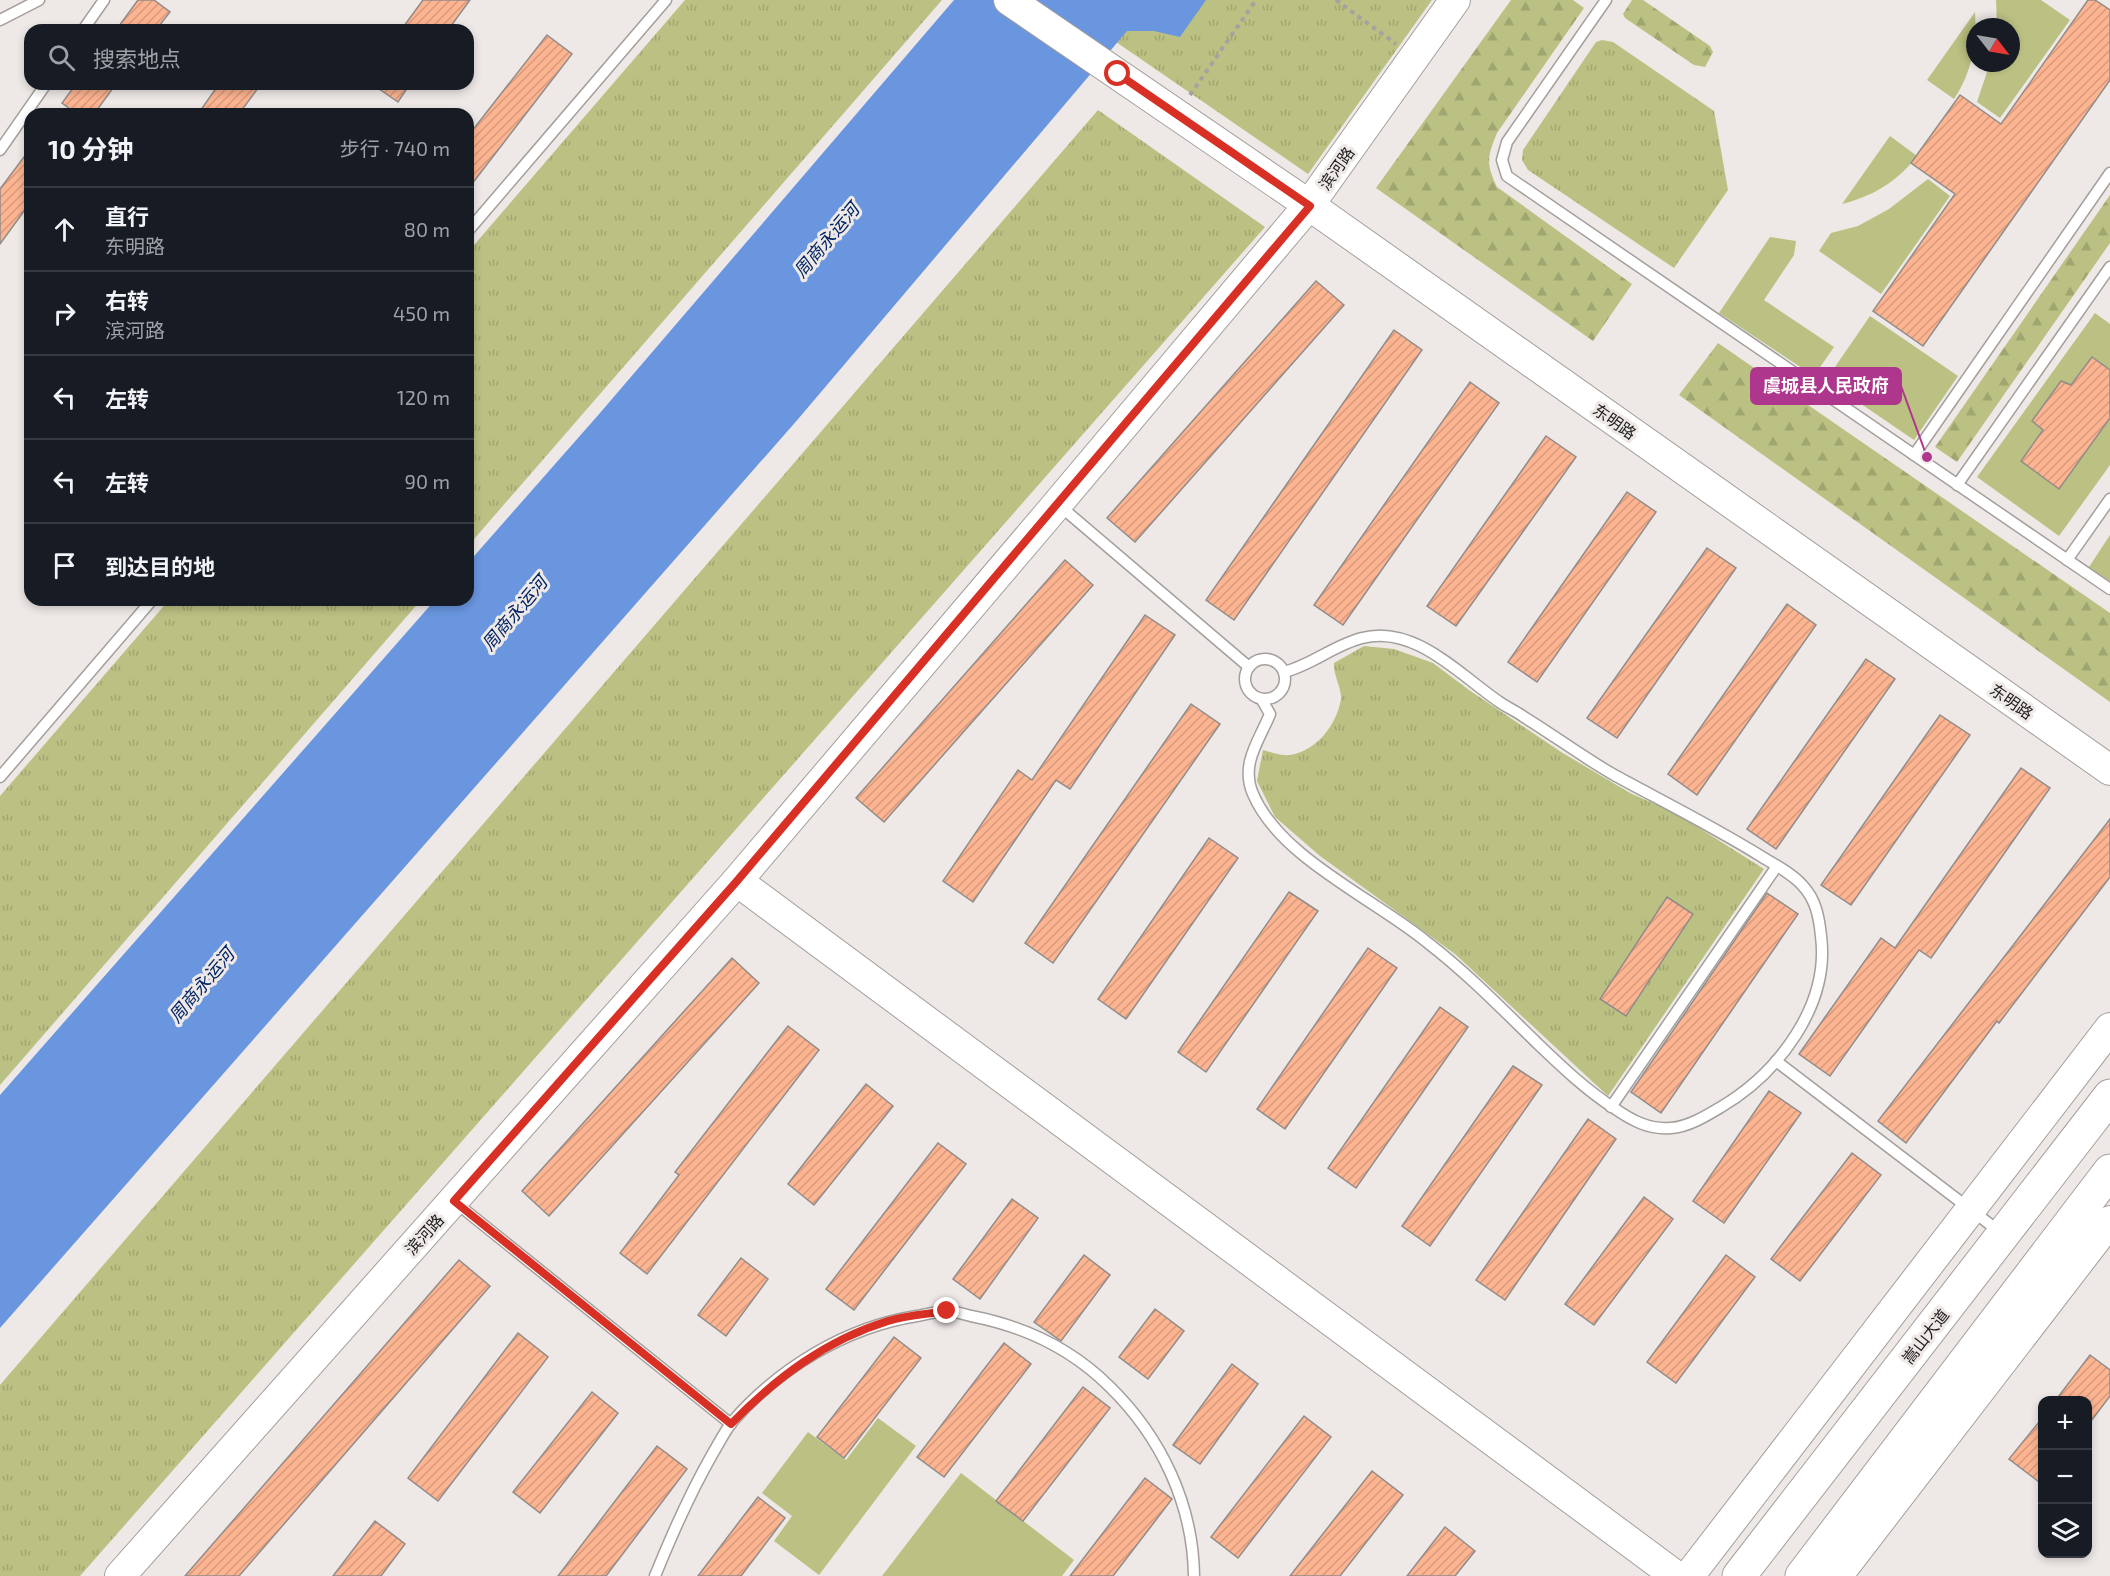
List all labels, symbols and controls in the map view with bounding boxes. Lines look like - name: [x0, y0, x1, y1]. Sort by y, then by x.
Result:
- north arrow: [1966, 18, 2020, 72]
- search box: [24, 24, 474, 90]
- icon: search: [45, 41, 78, 74]
- text: 搜索地点: [93, 45, 181, 71]
- route start: [1104, 60, 1130, 86]
- text: 10 分钟: [48, 133, 133, 164]
- text: 步行 · 740 m: [340, 136, 450, 160]
- street label: 滨河路: [1314, 143, 1358, 193]
- water label: 周商永运河: [789, 196, 865, 282]
- text: 直行: [105, 203, 149, 229]
- icon: ahead: [48, 213, 81, 246]
- text: 80 m: [404, 217, 450, 241]
- text: 东明路: [105, 234, 165, 258]
- text: 右转: [105, 287, 149, 313]
- icon: right: [48, 297, 81, 330]
- text: 450 m: [393, 301, 450, 325]
- text: 滨河路: [105, 318, 165, 342]
- callout: 虞城县人民政府: [1751, 368, 1901, 404]
- text: 虞城县人民政府: [1763, 374, 1889, 396]
- icon: left: [48, 381, 81, 414]
- text: 左转: [105, 385, 149, 411]
- text: 120 m: [397, 385, 450, 409]
- street label: 东明路: [1590, 399, 1640, 443]
- icon: left: [48, 465, 81, 498]
- text: 左转: [105, 469, 149, 495]
- text: 90 m: [405, 469, 450, 493]
- icon: arrive: [48, 549, 81, 582]
- text: 到达目的地: [105, 553, 215, 579]
- water label: 周商永运河: [477, 569, 553, 655]
- street label: 东明路: [1987, 679, 2037, 723]
- water label: 周商永运河: [164, 941, 240, 1027]
- street label: 滨河路: [401, 1210, 447, 1258]
- route end: [933, 1297, 959, 1323]
- street label: 嵩山大道: [1898, 1305, 1952, 1367]
- map controls: [2038, 1396, 2092, 1558]
- button: +: [2038, 1396, 2092, 1450]
- button: −: [2038, 1450, 2092, 1504]
- button: layers: [2038, 1504, 2092, 1558]

